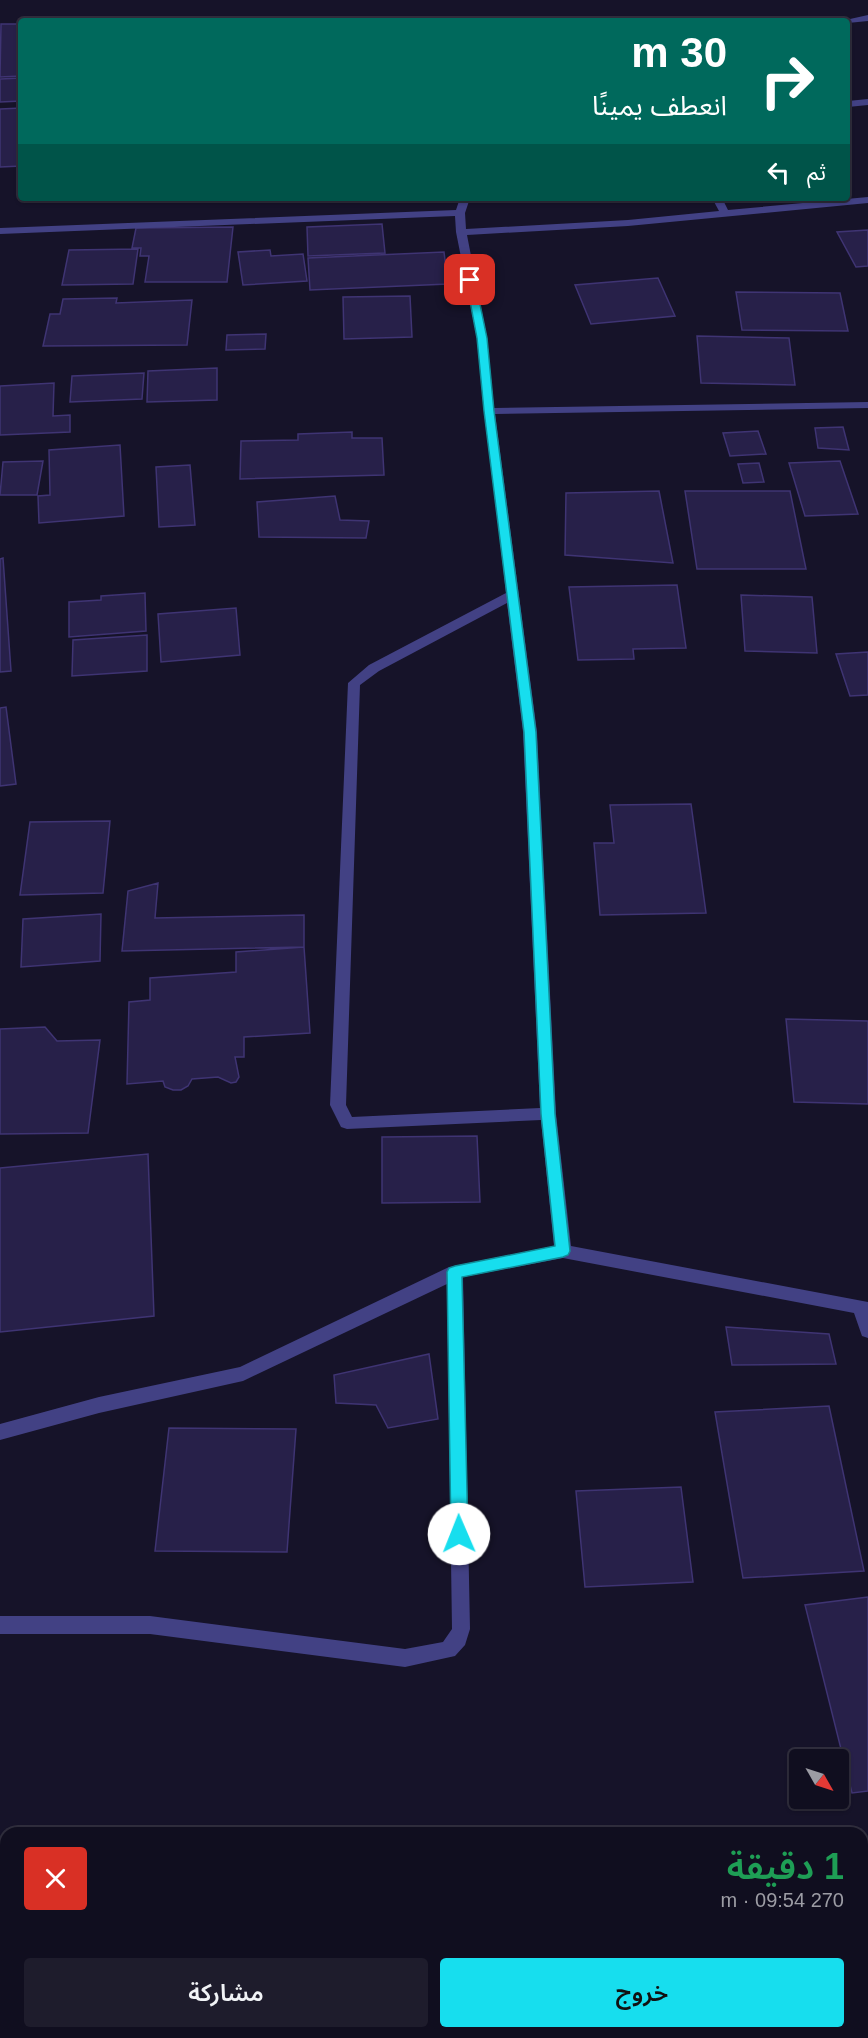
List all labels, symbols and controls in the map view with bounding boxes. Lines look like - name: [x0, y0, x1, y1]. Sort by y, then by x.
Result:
- text: 30 m: [631, 29, 727, 76]
- icon: right: [748, 42, 826, 120]
- text: انعطف يمينًا: [592, 91, 727, 121]
- icon: left: [762, 156, 795, 189]
- text: ثم: [807, 160, 826, 185]
- pin: [444, 254, 495, 305]
- icon: arrive: [453, 263, 486, 296]
- position arrow: [427, 1502, 491, 1566]
- north arrow: [789, 1749, 849, 1809]
- map controls: [789, 1749, 849, 1809]
- text: 1 دقيقة: [727, 1846, 844, 1887]
- button: close: [24, 1847, 87, 1910]
- text: 270 m · 09:54: [721, 1889, 844, 1911]
- button: مشاركة: [24, 1958, 428, 2027]
- button: خروج: [440, 1958, 844, 2027]

